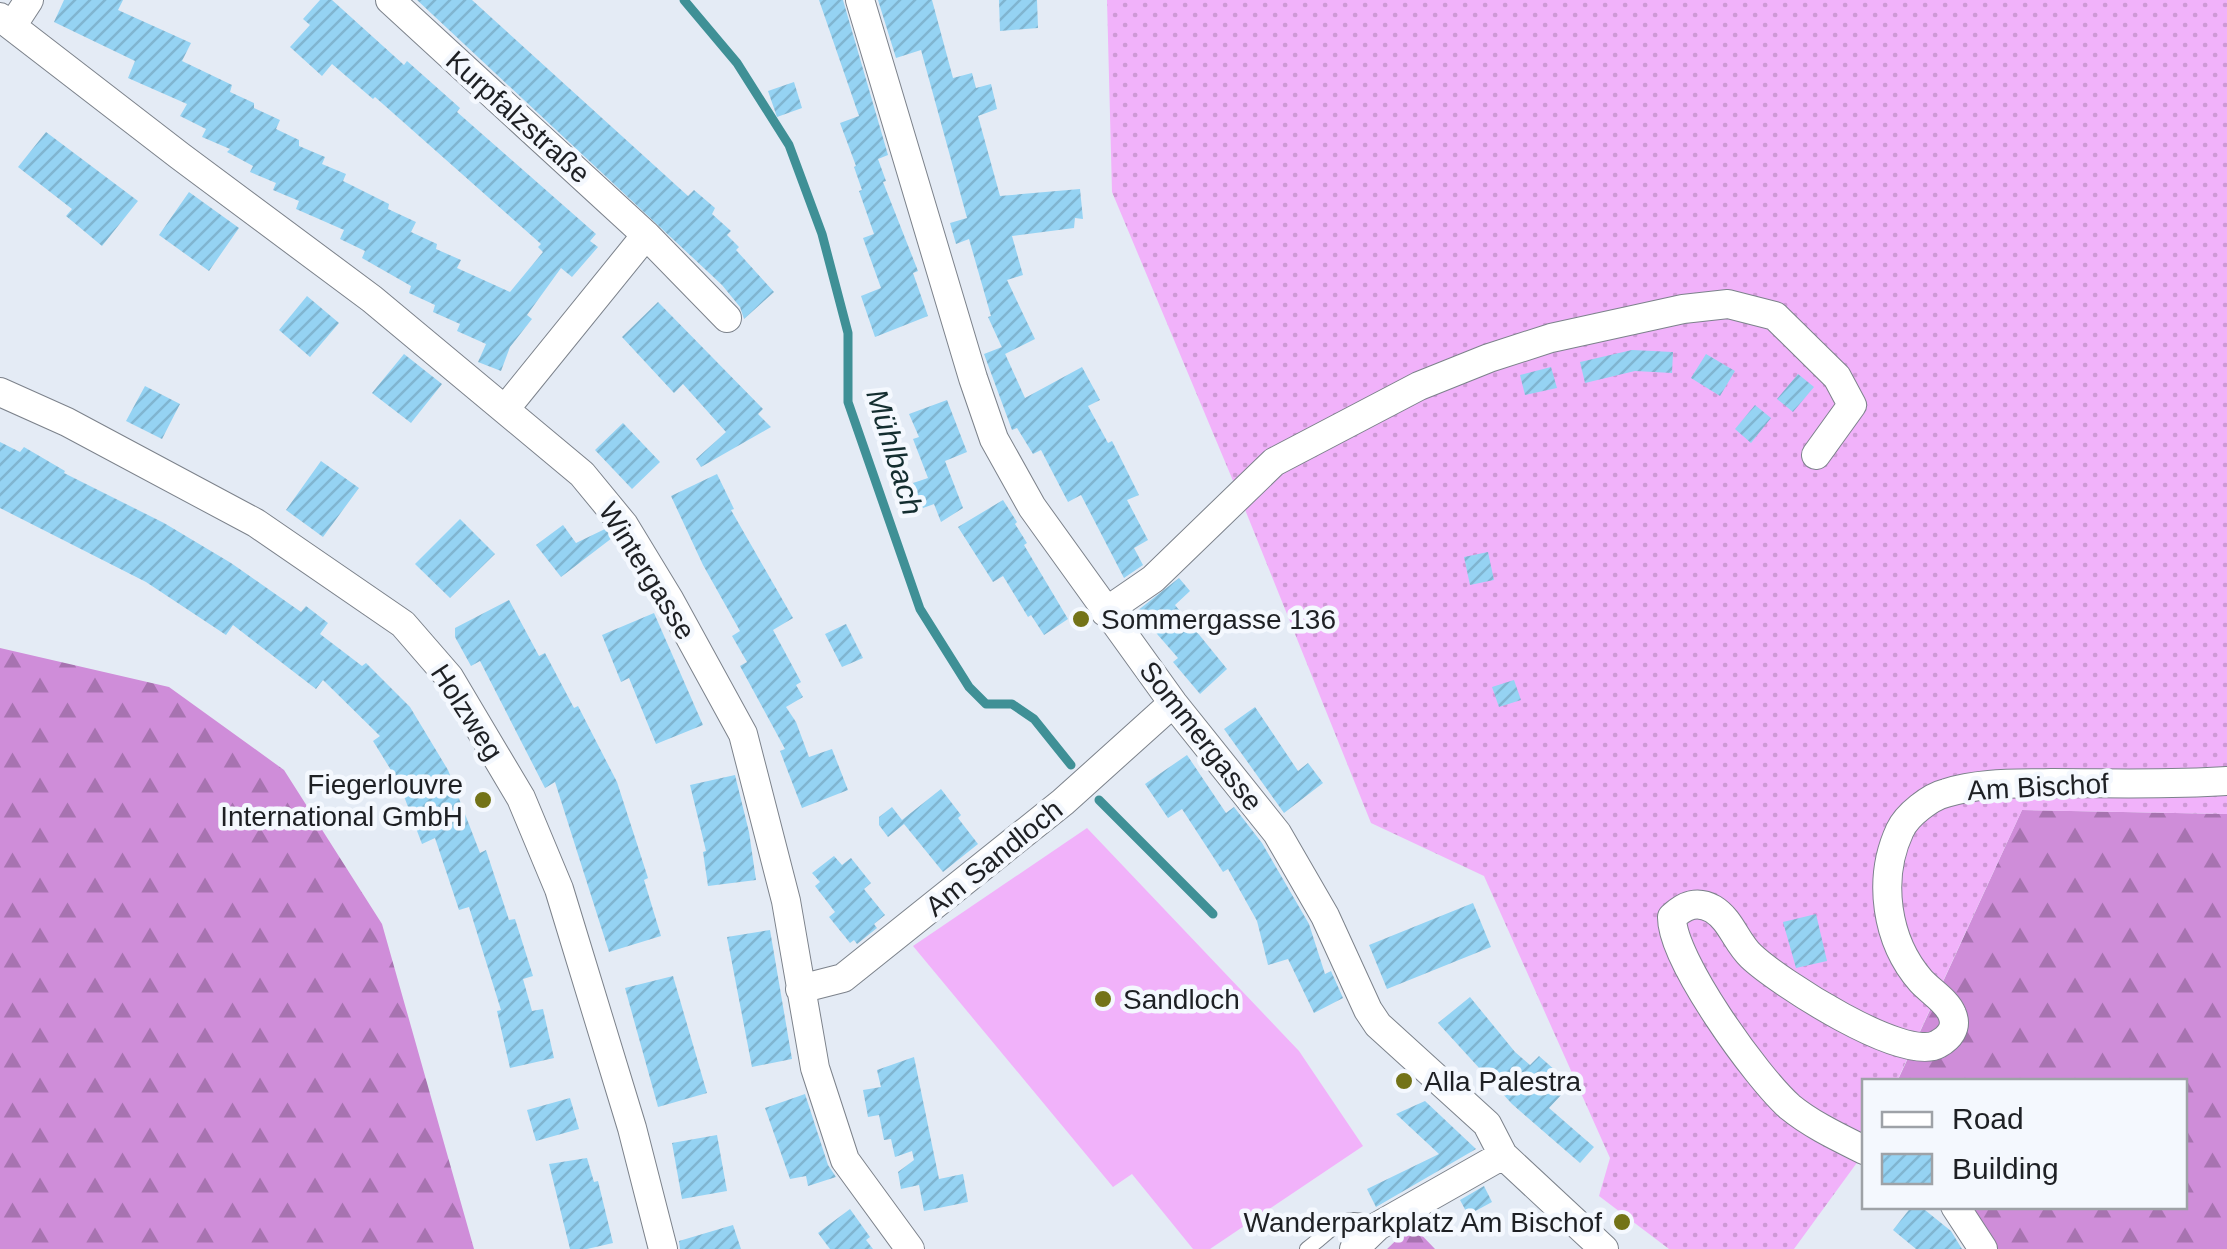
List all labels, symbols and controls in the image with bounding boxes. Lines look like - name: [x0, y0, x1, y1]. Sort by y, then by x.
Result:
- street label: Kurpfalzstraße: [440, 45, 596, 189]
- water label: Mühlbach: [860, 385, 930, 519]
- street label: Wintergasse: [593, 497, 701, 645]
- place label: Sommergasse 136: [1101, 604, 1336, 635]
- marker: Sommergasse 136: [1070, 608, 1092, 630]
- street label: Sommergasse: [1133, 655, 1269, 817]
- street label: Holzweg: [425, 659, 509, 765]
- street label: Am Bischof: [1966, 768, 2110, 806]
- place label: Fiegerlouvre International GmbH: [220, 769, 463, 832]
- marker: Fiegerlouvre International GmbH: [472, 789, 494, 811]
- street label: Am Sandloch: [920, 794, 1068, 922]
- place label: Sandloch: [1123, 984, 1240, 1015]
- marker: Sandloch: [1092, 988, 1114, 1010]
- place label: Alla Palestra: [1424, 1066, 1582, 1097]
- marker: Alla Palestra: [1393, 1070, 1415, 1092]
- legend: [1862, 1079, 2187, 1209]
- text: Road: [1952, 1102, 2024, 1135]
- text: Building: [1952, 1152, 2059, 1185]
- place label: Wanderparkplatz Am Bischof: [1244, 1207, 1602, 1238]
- marker: Wanderparkplatz Am Bischof: [1611, 1211, 1633, 1233]

